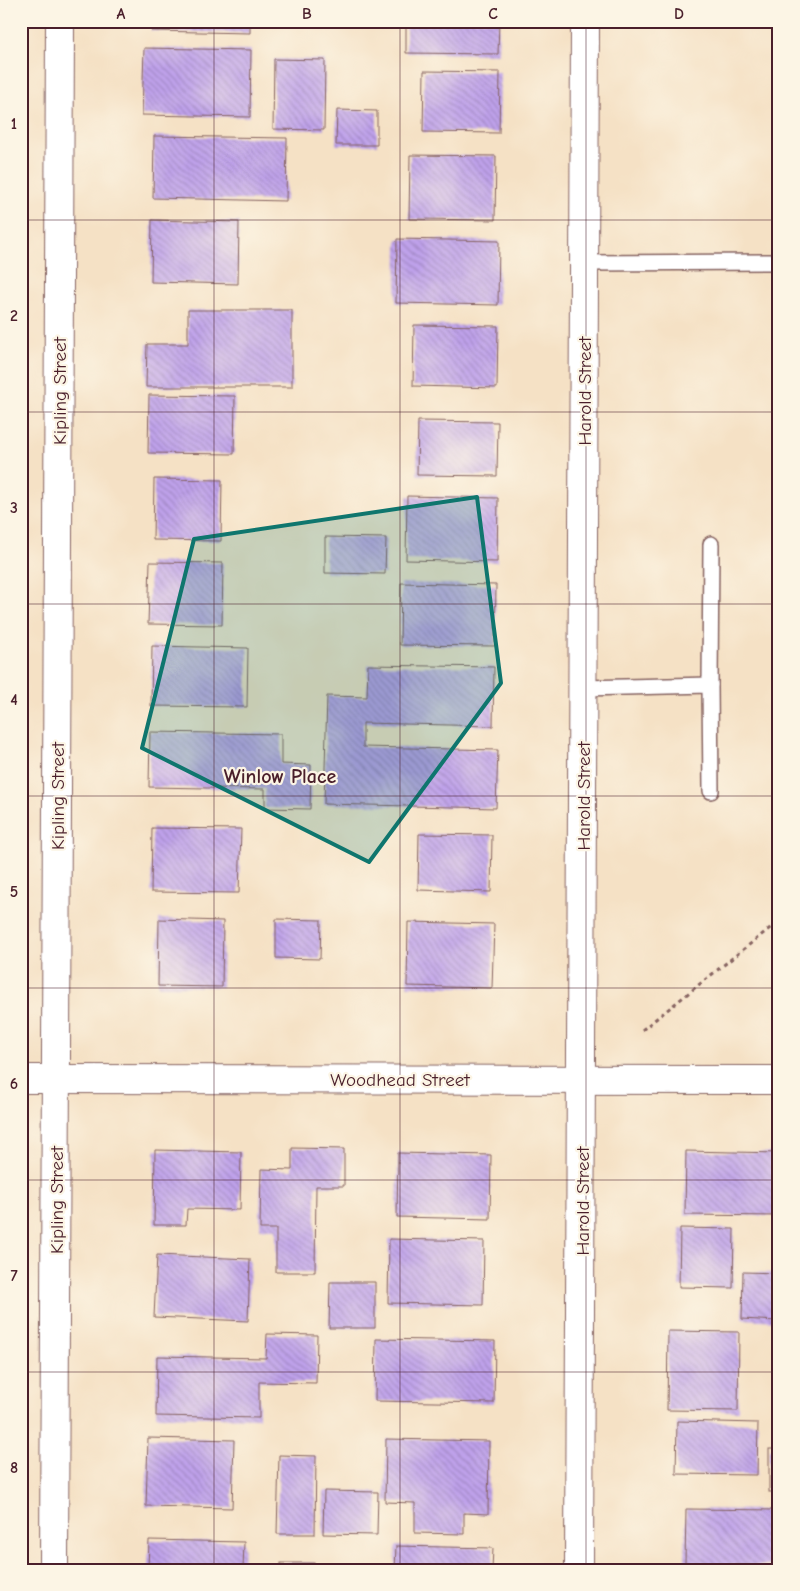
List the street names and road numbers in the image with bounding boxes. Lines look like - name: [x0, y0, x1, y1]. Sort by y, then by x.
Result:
- street label: Kipling Street: [49, 336, 71, 445]
- street label: Harold Street: [574, 336, 596, 445]
- street label: Kipling Street: [47, 741, 69, 850]
- street label: Harold Street: [573, 741, 595, 850]
- street label: Woodhead Street: [330, 1069, 470, 1091]
- street label: Kipling Street: [46, 1145, 68, 1254]
- street label: Harold Street: [572, 1146, 594, 1255]

